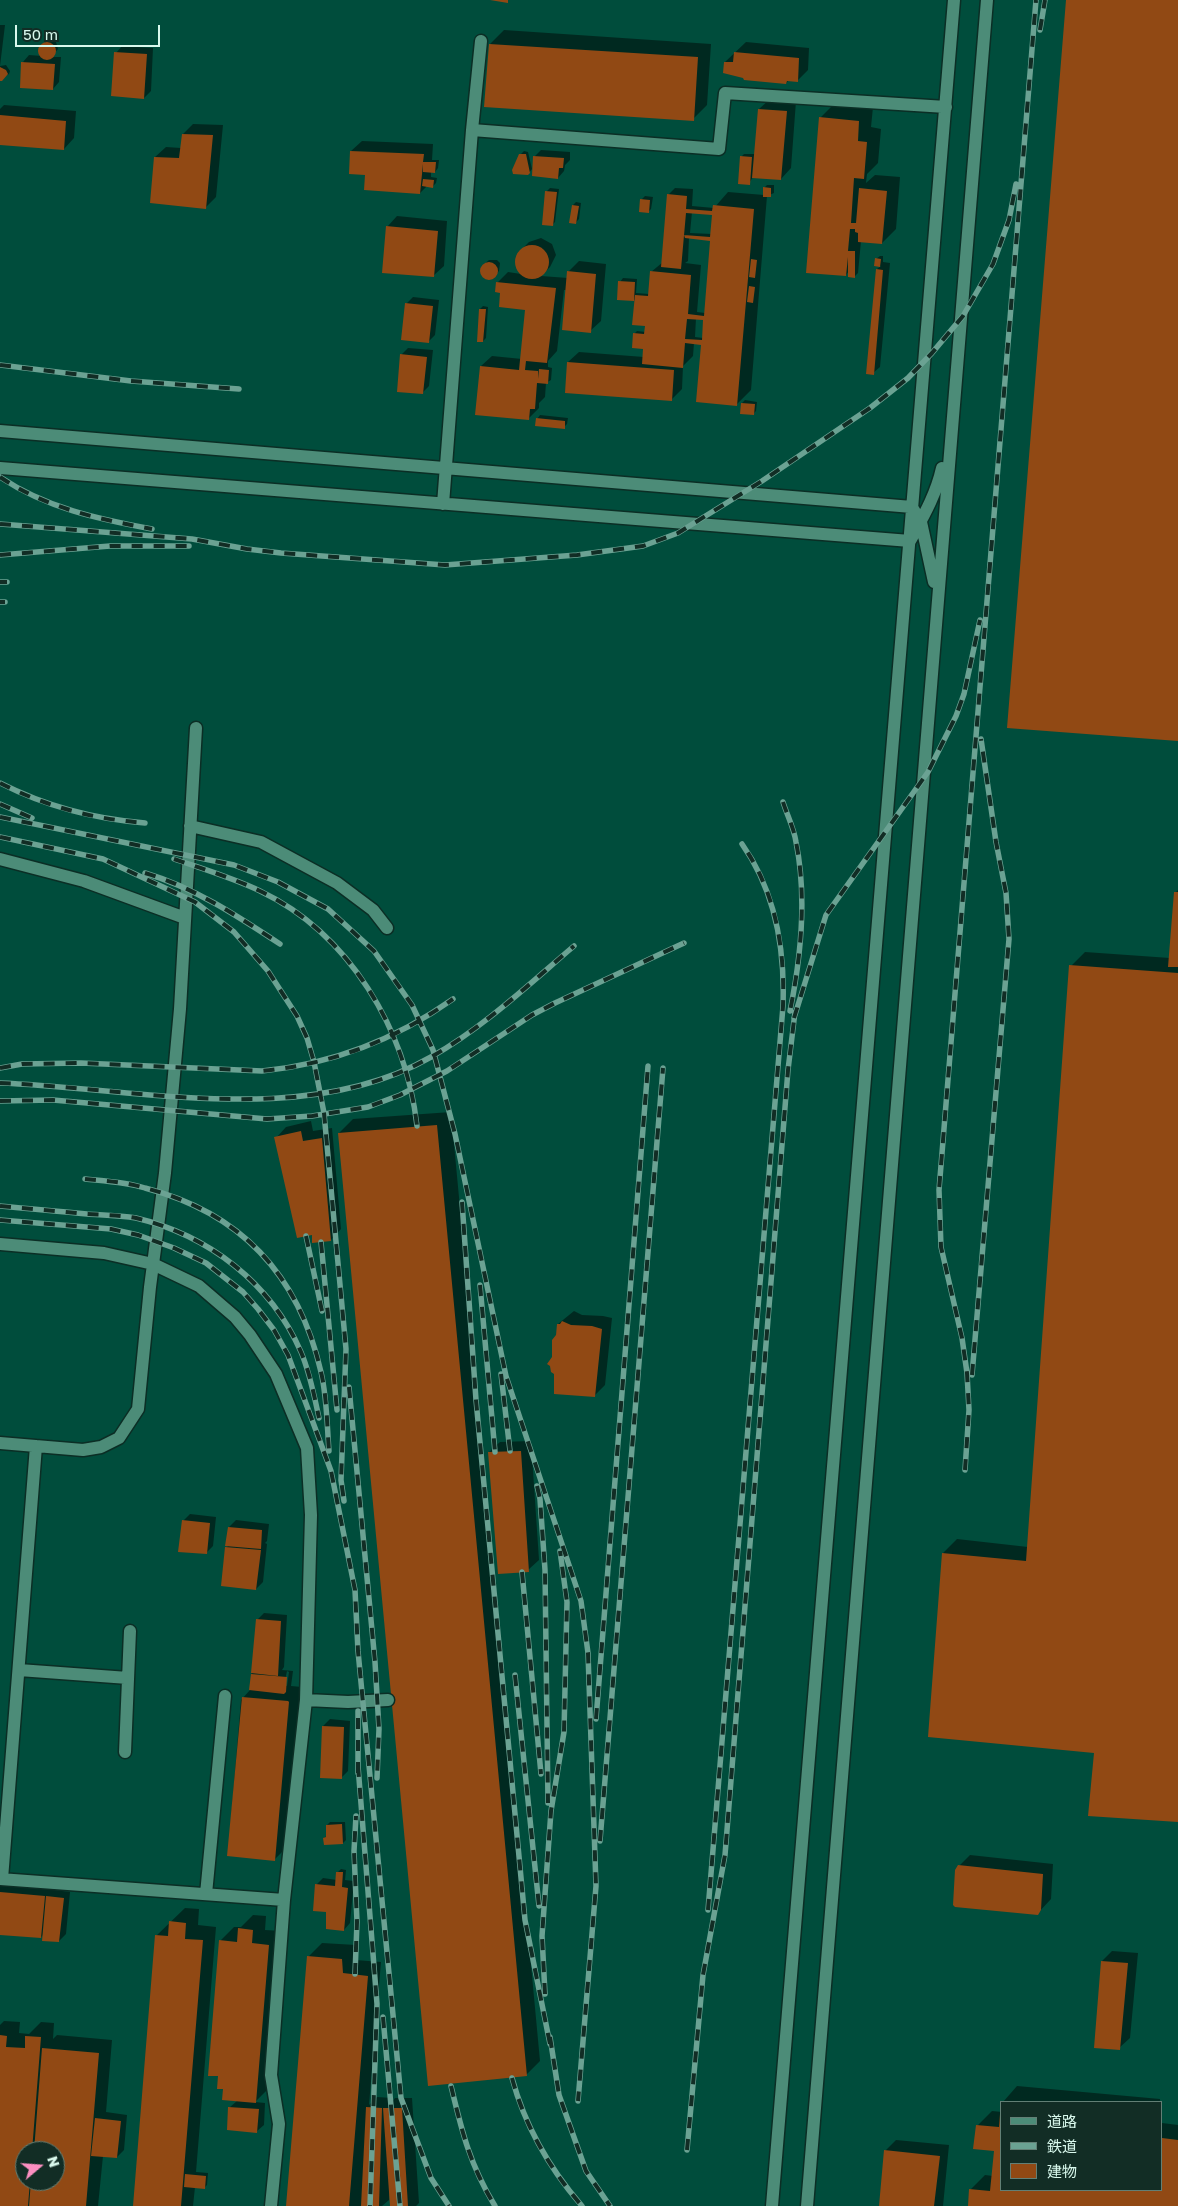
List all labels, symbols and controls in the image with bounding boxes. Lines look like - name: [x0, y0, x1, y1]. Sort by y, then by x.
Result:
- scale bar: [18, 15, 162, 47]
- text: 50 m: [23, 25, 58, 43]
- legend: [1000, 2101, 1163, 2191]
- text: 道路: [1047, 2112, 1077, 2130]
- text: 鉄道: [1047, 2137, 1077, 2155]
- north arrow: [15, 2141, 65, 2191]
- text: N: [44, 2154, 64, 2169]
- text: 建物: [1047, 2162, 1077, 2180]

